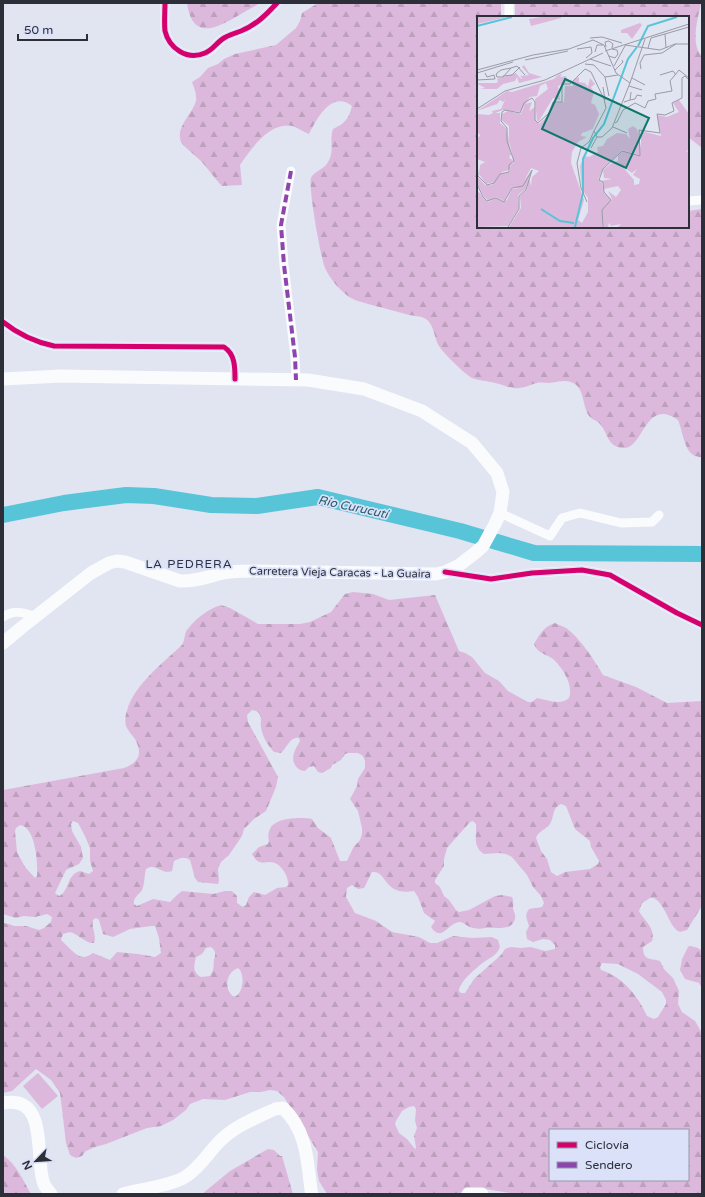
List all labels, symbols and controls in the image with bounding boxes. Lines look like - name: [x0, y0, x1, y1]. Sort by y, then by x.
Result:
- scale bar: [18, 16, 87, 42]
- inset map: [477, 16, 689, 228]
- text: 50 m: [24, 23, 53, 37]
- water label: Río Curucutí: [317, 493, 391, 522]
- district label: LA PEDRERA: [145, 557, 233, 571]
- street label: Carretera Vieja Caracas - La Guaira: [249, 564, 431, 581]
- legend: [549, 1129, 689, 1181]
- text: Ciclovía: [585, 1138, 629, 1152]
- north arrow: [16, 1141, 56, 1181]
- text: N: [20, 1158, 35, 1172]
- text: Sendero: [585, 1158, 633, 1172]

